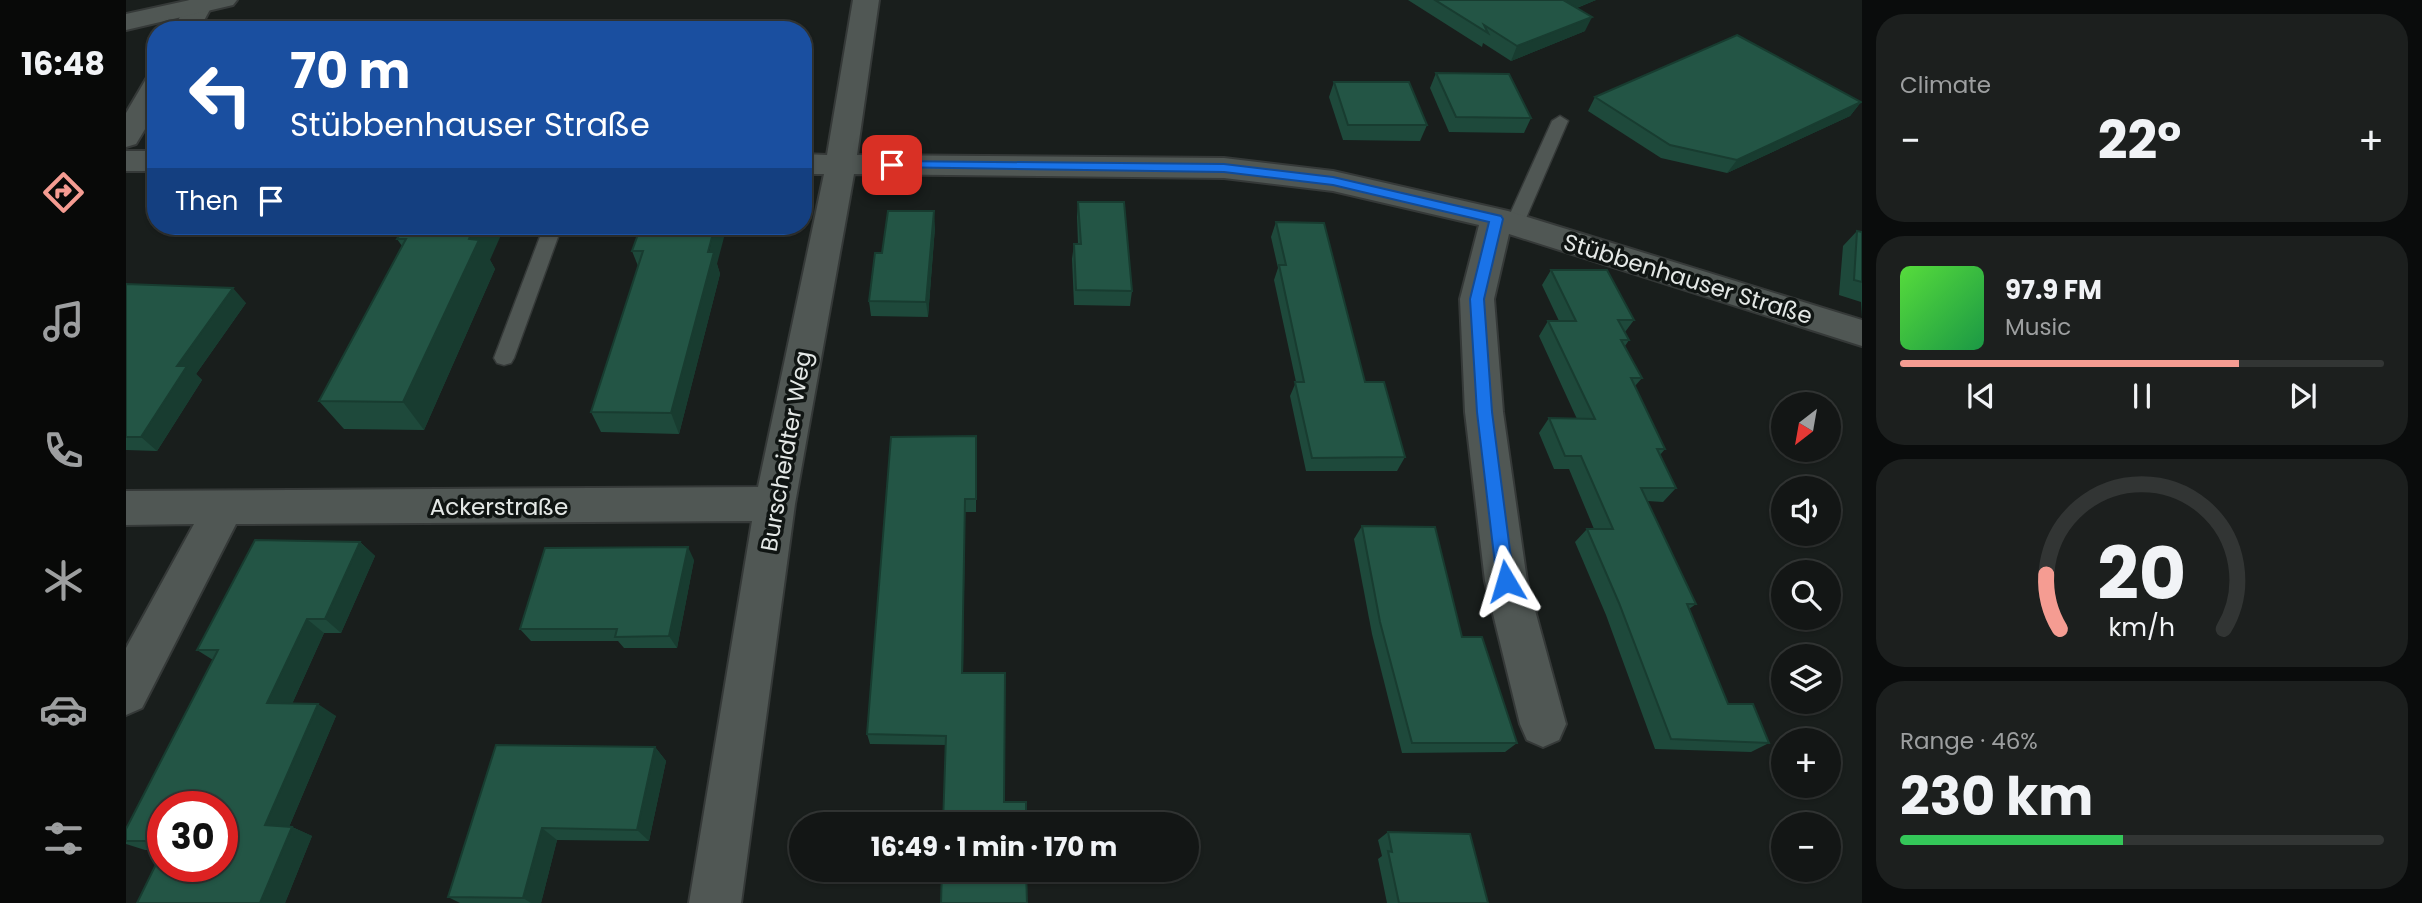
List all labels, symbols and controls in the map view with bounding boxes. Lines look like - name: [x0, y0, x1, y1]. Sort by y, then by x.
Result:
- text: 70 m: [290, 37, 410, 105]
- text: 16:48: [21, 41, 105, 86]
- icon: left: [175, 49, 266, 140]
- text: Climate: [1900, 69, 1991, 101]
- text: Stübbenhauser Straße: [290, 102, 650, 147]
- text: 22°: [2098, 104, 2181, 177]
- text: −: [1900, 114, 1921, 167]
- text: +: [2358, 114, 2384, 167]
- pin: [862, 135, 922, 195]
- icon: arrive: [873, 146, 911, 184]
- icon: directions: [39, 168, 88, 217]
- icon: arrive: [252, 182, 290, 220]
- text: Then: [175, 183, 238, 219]
- street label: Stübbenhauser Straße: [1560, 226, 1816, 332]
- text: 97.9 FM: [2005, 272, 2102, 308]
- icon: music: [39, 297, 88, 346]
- text: Music: [2005, 311, 2071, 343]
- street label: Burscheidter Weg: [753, 348, 819, 554]
- icon: previous: [1962, 377, 2000, 415]
- icon: pause: [2123, 377, 2161, 415]
- icon: next: [2284, 377, 2322, 415]
- north arrow: [1771, 392, 1841, 462]
- map controls: [1771, 392, 1841, 882]
- icon: phone: [39, 426, 88, 475]
- button: sound: [1771, 476, 1841, 546]
- street label: Ackerstraße: [430, 491, 568, 523]
- text: 20: [2097, 523, 2187, 624]
- position arrow: [1469, 544, 1543, 618]
- icon: climate: [39, 556, 88, 605]
- button: search: [1771, 560, 1841, 630]
- text: km/h: [2109, 609, 2175, 644]
- button: layers: [1771, 644, 1841, 714]
- icon: car: [39, 685, 88, 734]
- text: Range · 46%: [1900, 725, 2038, 757]
- button: +: [1771, 728, 1841, 798]
- text: 230 km: [1900, 760, 2093, 833]
- speed limit sign: 30: [147, 791, 238, 882]
- button: −: [1771, 812, 1841, 882]
- icon: filters: [39, 814, 88, 863]
- text: 16:49 · 1 min · 170 m: [871, 829, 1117, 865]

